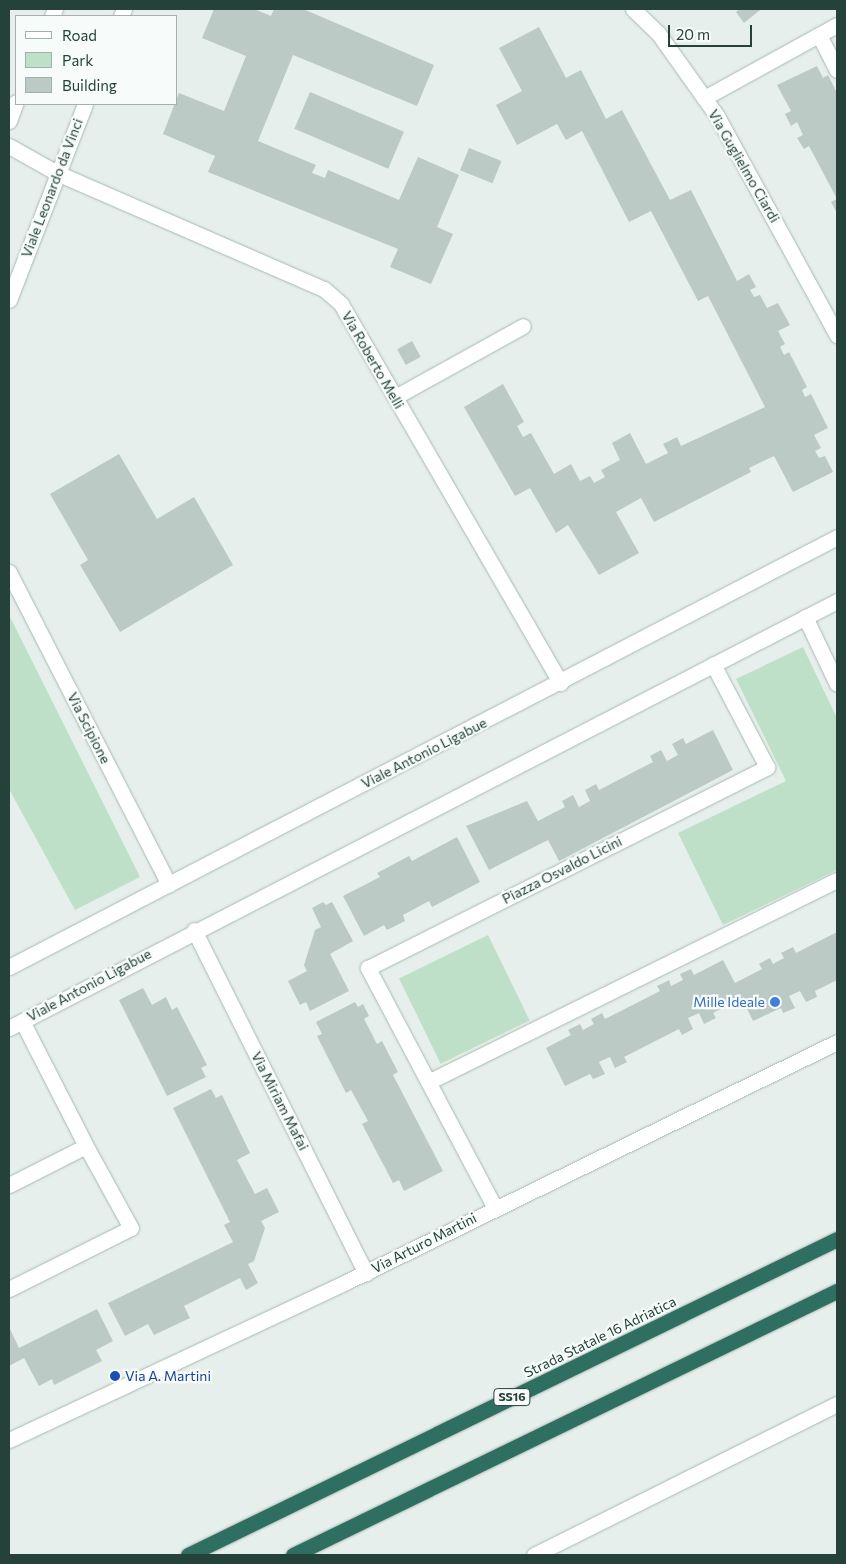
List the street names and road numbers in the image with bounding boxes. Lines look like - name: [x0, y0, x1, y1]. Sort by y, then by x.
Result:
- street label: Via Guglielmo Ciardi: [705, 106, 783, 226]
- street label: Viale Leonardo da Vinci: [18, 116, 86, 260]
- street label: Via Roberto Melli: [338, 308, 408, 412]
- street label: Via Scipione: [64, 690, 114, 766]
- street label: Viale Antonio Ligabue: [359, 714, 489, 792]
- street label: Piazza Osvaldo Licini: [499, 833, 625, 907]
- street label: Viale Antonio Ligabue: [24, 945, 154, 1025]
- street label: Via Miriam Mafai: [248, 1049, 312, 1153]
- street label: Via Arturo Martini: [369, 1209, 479, 1277]
- street label: Strada Statale 16 Adriatica: [521, 1293, 679, 1381]
- road number: SS16: [493, 1388, 531, 1406]

